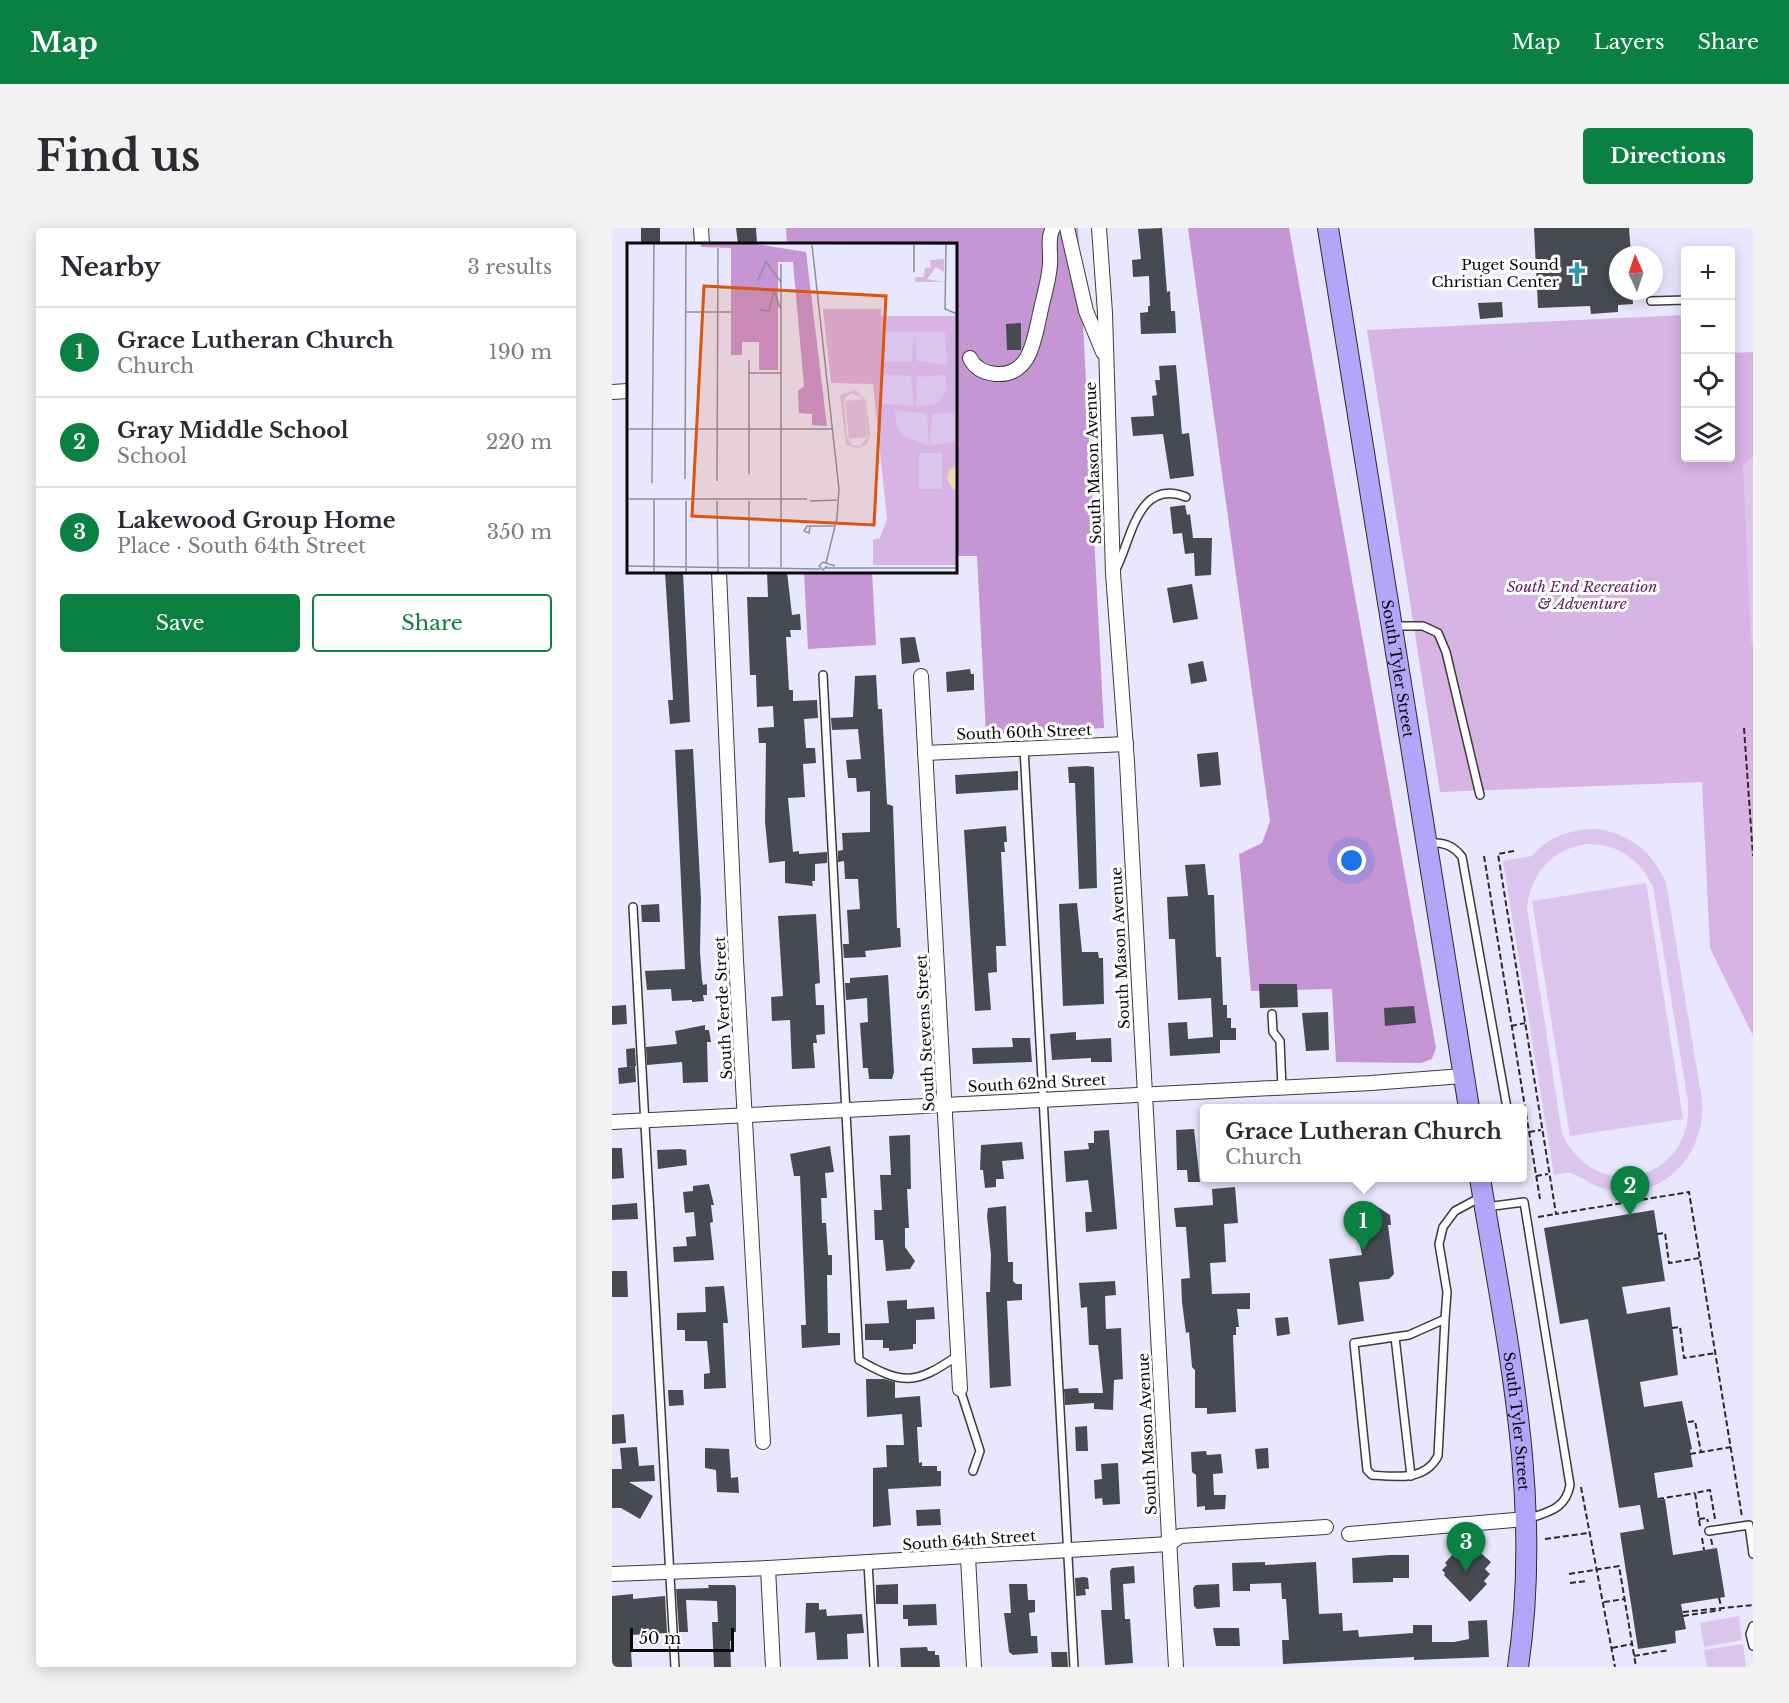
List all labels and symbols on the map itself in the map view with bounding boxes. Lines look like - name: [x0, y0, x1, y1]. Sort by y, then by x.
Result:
- inset map: [627, 243, 957, 573]
- north arrow: [1609, 246, 1663, 300]
- place label: Puget Sound Christian Center: [1431, 255, 1560, 291]
- church icon: Puget Sound Christian Center: [1564, 260, 1590, 286]
- street label: South Mason Avenue: [1081, 382, 1105, 544]
- park label: South End Recreation & Adventure: [1507, 577, 1658, 613]
- street label: South Tyler Street: [1378, 598, 1419, 739]
- street label: South 60th Street: [956, 720, 1092, 744]
- your location: [1337, 846, 1366, 875]
- street label: South Mason Avenue: [1106, 866, 1134, 1030]
- street label: South Verde Street: [710, 936, 736, 1080]
- street label: South Stevens Street: [911, 954, 939, 1112]
- street label: South 62nd Street: [967, 1070, 1107, 1096]
- pin: 2: [1610, 1166, 1650, 1216]
- pin: 1: [1344, 1202, 1383, 1251]
- street label: South Tyler Street: [1500, 1350, 1534, 1491]
- street label: South Mason Avenue: [1133, 1352, 1161, 1516]
- pin: 3: [1446, 1522, 1486, 1572]
- street label: South 64th Street: [902, 1526, 1037, 1554]
- scale bar: [630, 1625, 734, 1652]

